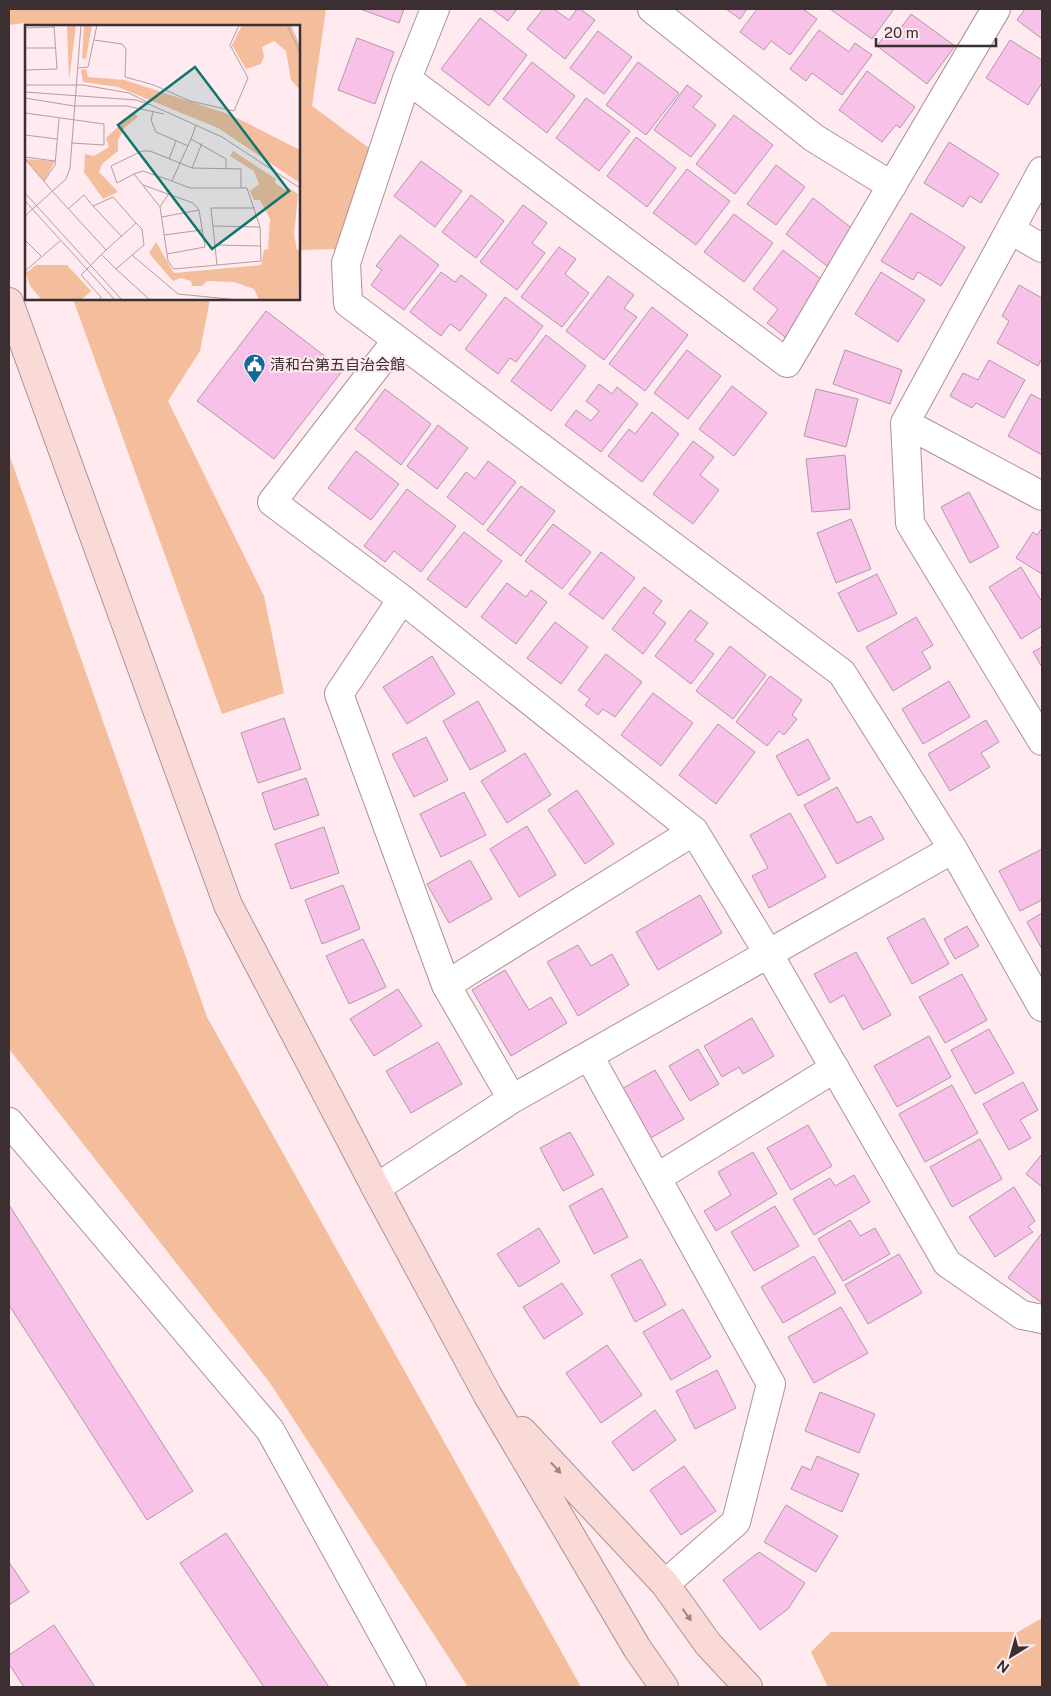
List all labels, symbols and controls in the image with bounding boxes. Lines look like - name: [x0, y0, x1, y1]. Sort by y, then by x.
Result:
- scale bar: [876, 15, 996, 47]
- text: 20 m: [884, 24, 919, 41]
- inset map: [25, 25, 300, 300]
- public building icon: 清和台第五自治会館: [242, 352, 266, 383]
- place label: 清和台第五自治会館: [270, 356, 405, 373]
- one-way arrow: [550, 1461, 562, 1473]
- one-way arrow: [682, 1608, 692, 1622]
- north arrow: [986, 1631, 1036, 1681]
- text: N: [994, 1657, 1012, 1676]

